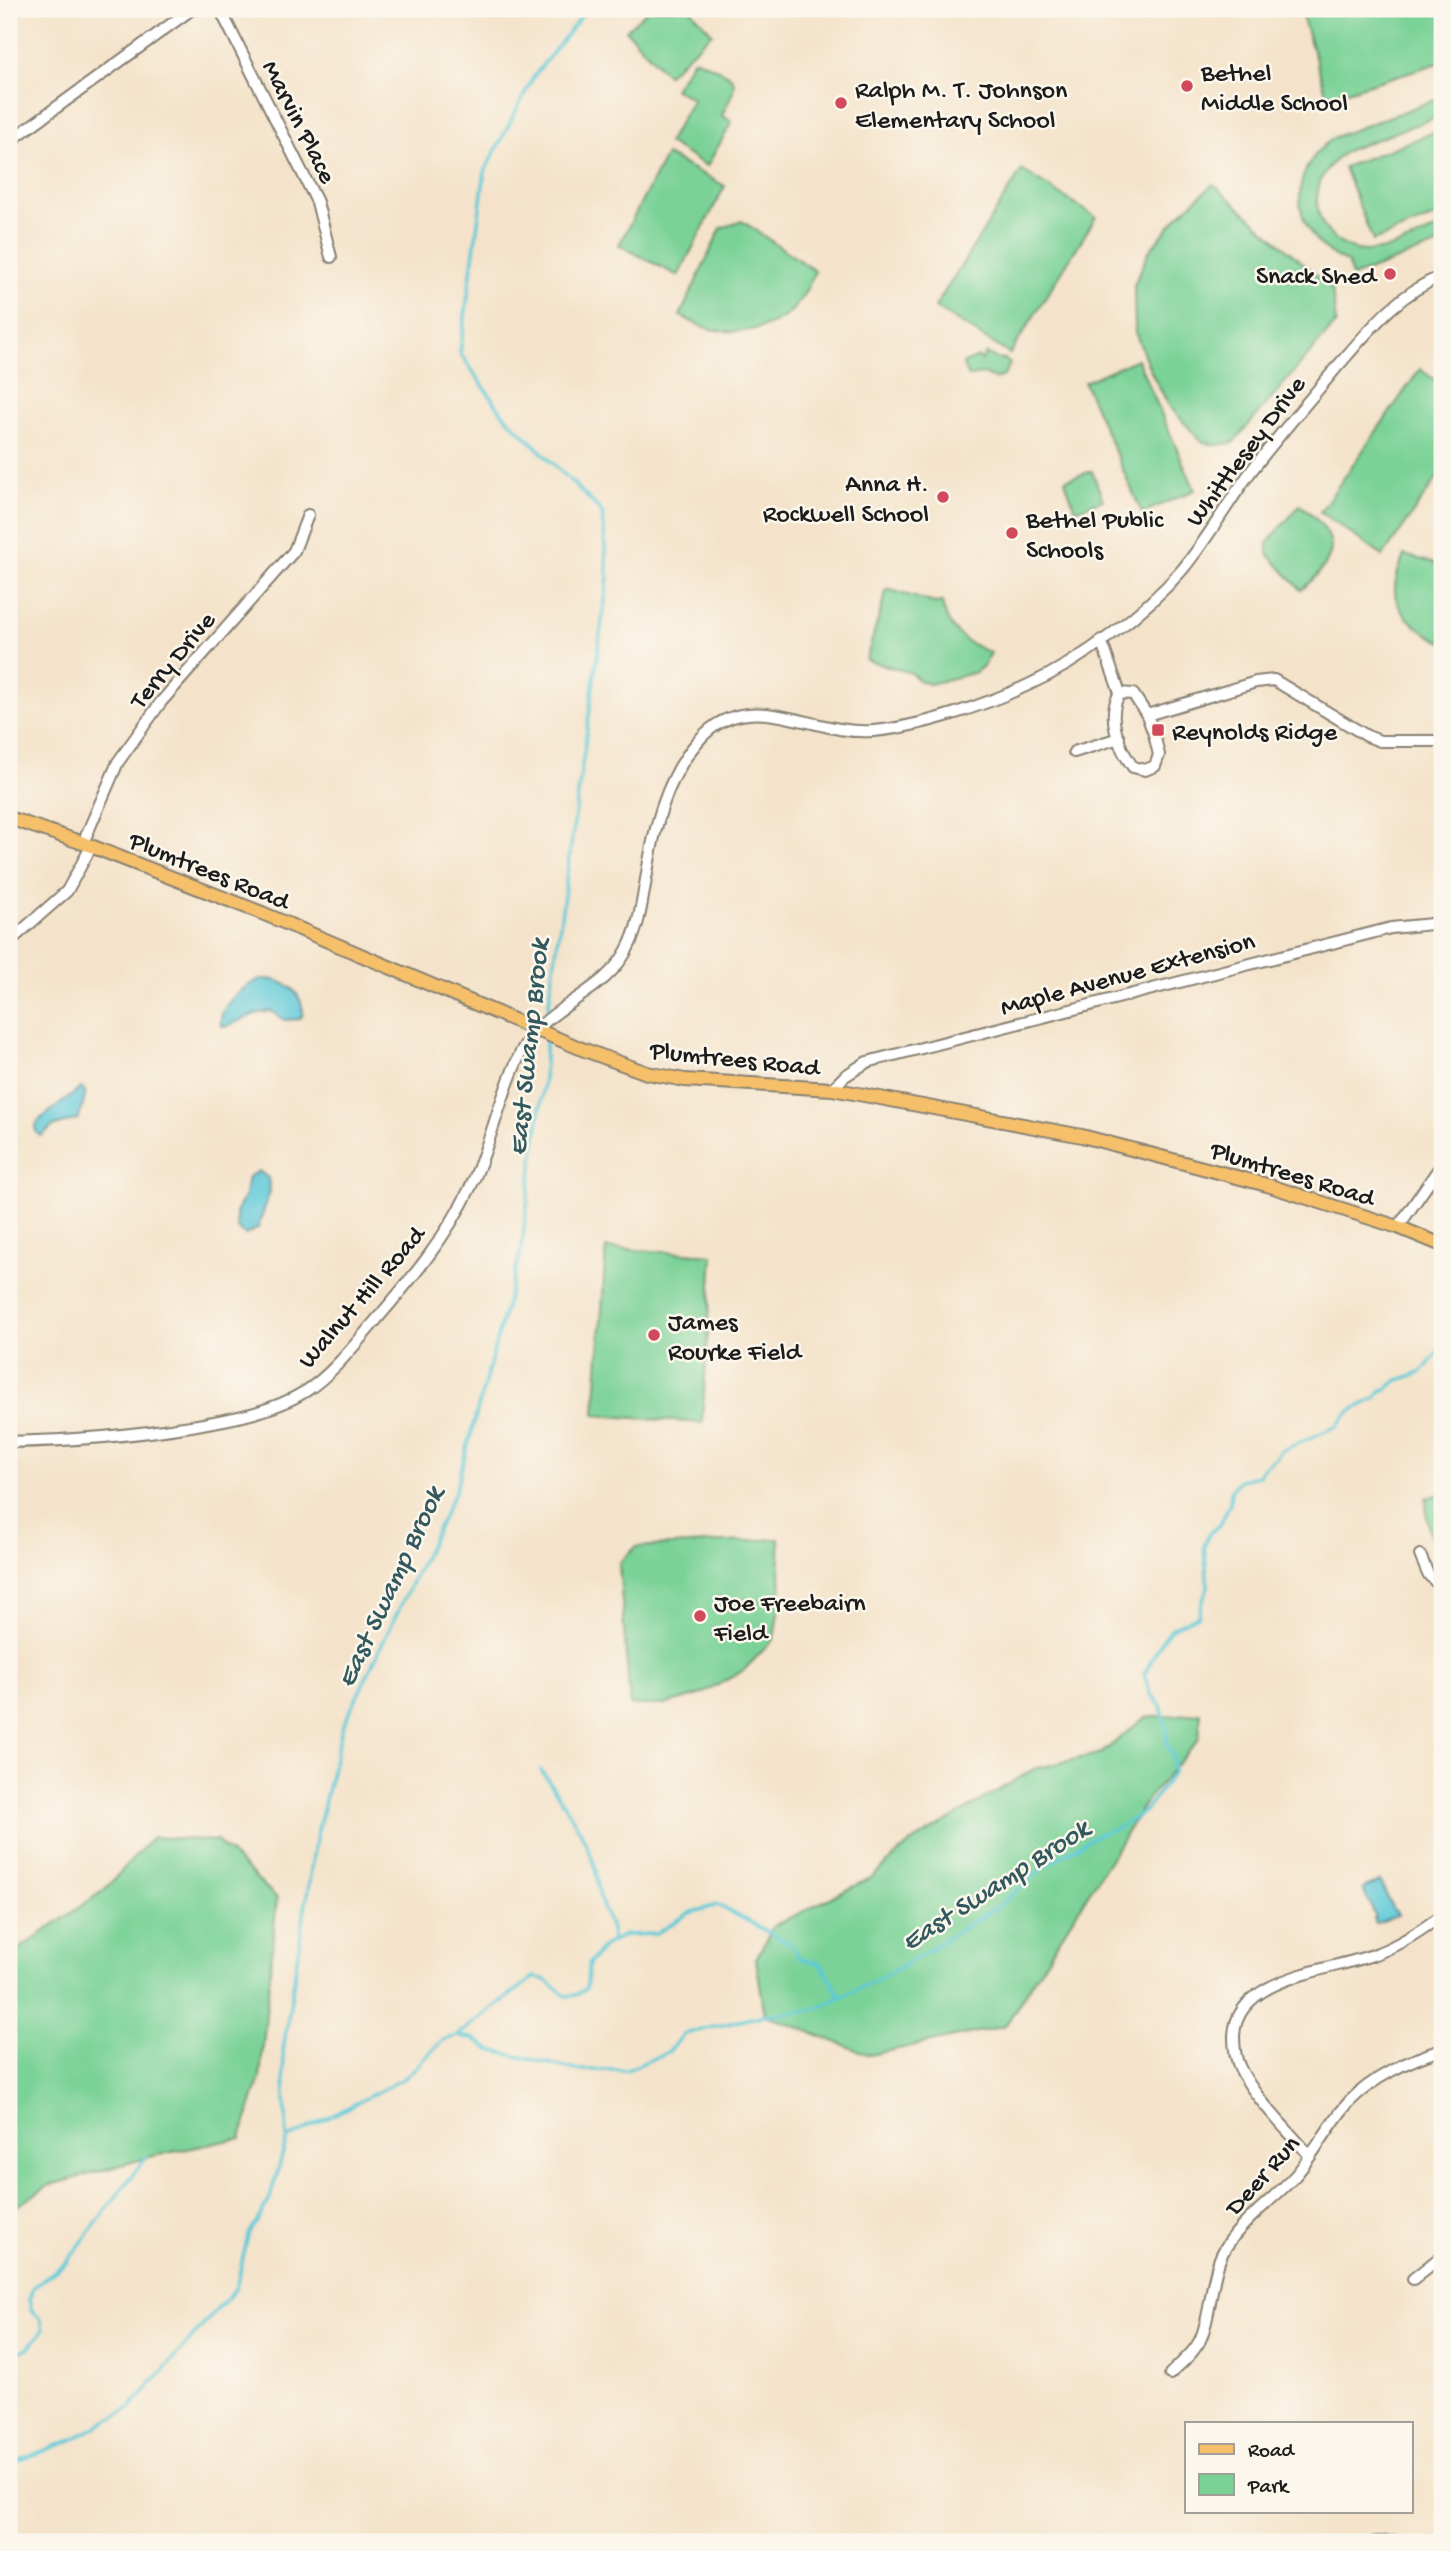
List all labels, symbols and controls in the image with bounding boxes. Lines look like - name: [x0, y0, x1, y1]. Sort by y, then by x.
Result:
- street label: Marvin Place: [253, 56, 341, 190]
- place label: Bethel Middle School: [1200, 60, 1348, 121]
- place label: Ralph M. T. Johnson Elementary School: [855, 77, 1068, 138]
- marker: Bethel Middle School: [1179, 78, 1195, 94]
- marker: Ralph M. T. Johnson Elementary School: [833, 95, 849, 111]
- place label: Snack Shed: [1256, 263, 1378, 294]
- marker: Snack Shed: [1382, 266, 1398, 282]
- street label: Whittlesey Drive: [1181, 371, 1315, 534]
- place label: Anna H. Rockwell School: [763, 471, 929, 532]
- marker: Anna H. Rockwell School: [935, 489, 951, 505]
- place label: Bethel Public Schools: [1025, 507, 1164, 568]
- marker: Bethel Public Schools: [1004, 525, 1020, 541]
- street label: Terry Drive: [124, 607, 224, 718]
- place label: Reynolds Ridge: [1172, 719, 1338, 750]
- marker: Reynolds Ridge: [1150, 722, 1166, 738]
- street label: Plumtrees Road: [123, 827, 295, 920]
- street label: Maple Avenue Extension: [998, 927, 1259, 1025]
- water label: East Swamp Brook: [503, 935, 559, 1157]
- street label: Plumtrees Road: [647, 1037, 822, 1086]
- street label: Plumtrees Road: [1205, 1136, 1379, 1216]
- street label: Walnut Hill Road: [293, 1220, 435, 1376]
- place label: James Rourke Field: [668, 1309, 803, 1370]
- marker: James Rourke Field: [646, 1327, 662, 1343]
- water label: East Swamp Brook: [331, 1480, 454, 1694]
- place label: Joe Freebairn Field: [713, 1590, 866, 1651]
- marker: Joe Freebairn Field: [692, 1608, 708, 1624]
- water label: East Swamp Brook: [896, 1812, 1099, 1960]
- street label: Deer Run: [1219, 2130, 1309, 2225]
- legend: [1185, 2422, 1412, 2512]
- text: Road: [1248, 2440, 1296, 2465]
- text: Park: [1247, 2476, 1291, 2501]

